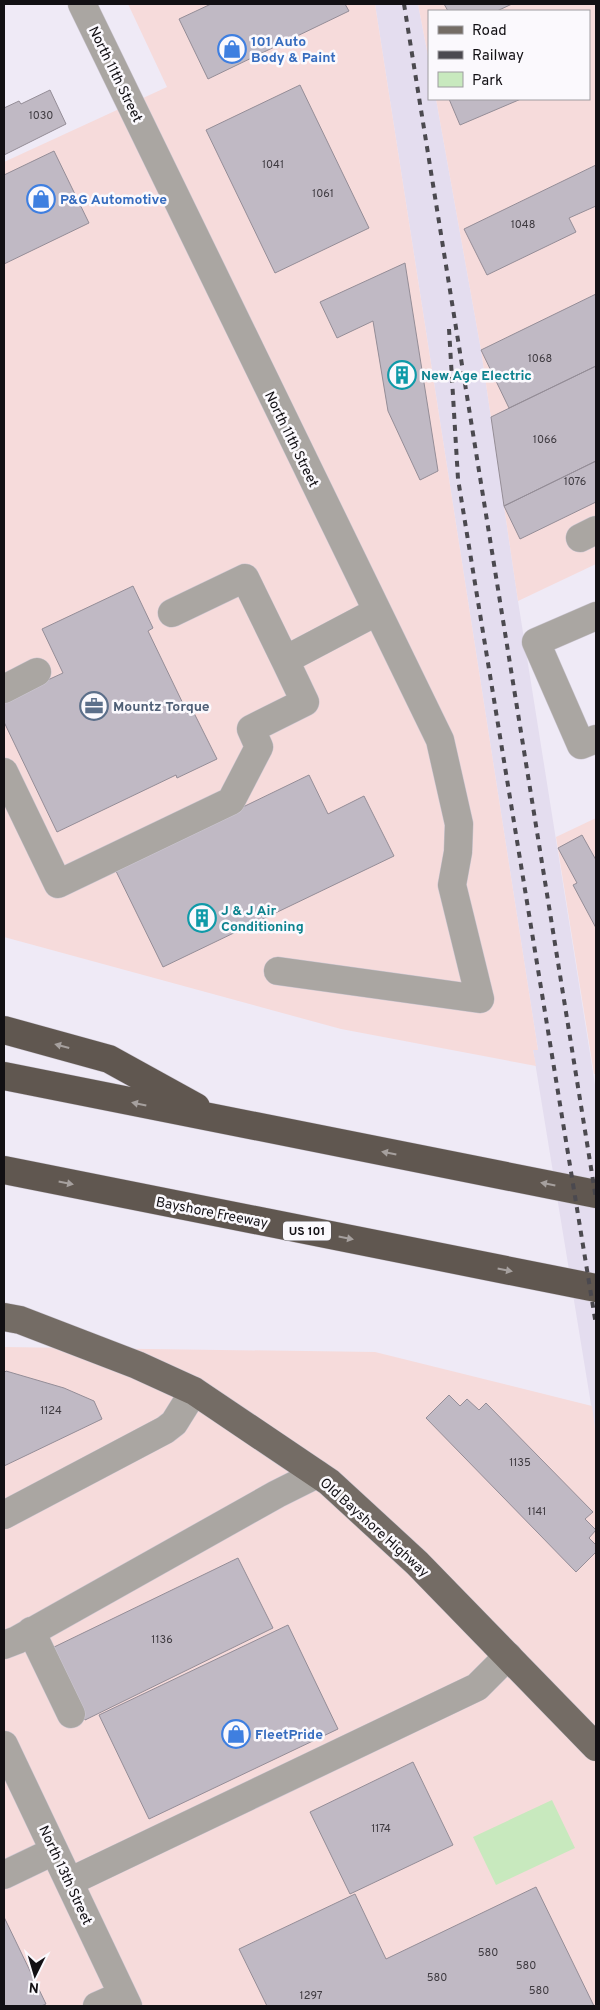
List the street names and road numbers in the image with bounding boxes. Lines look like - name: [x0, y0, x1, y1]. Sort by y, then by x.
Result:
- street label: North 11th Street: [84, 24, 145, 125]
- street label: North 11th Street: [260, 389, 321, 490]
- street label: Bayshore Freeway: [154, 1194, 269, 1233]
- road number: US 101: [283, 1222, 331, 1240]
- street label: Old Bayshore Highway: [316, 1475, 432, 1582]
- street label: North 13th Street: [34, 1823, 95, 1928]

